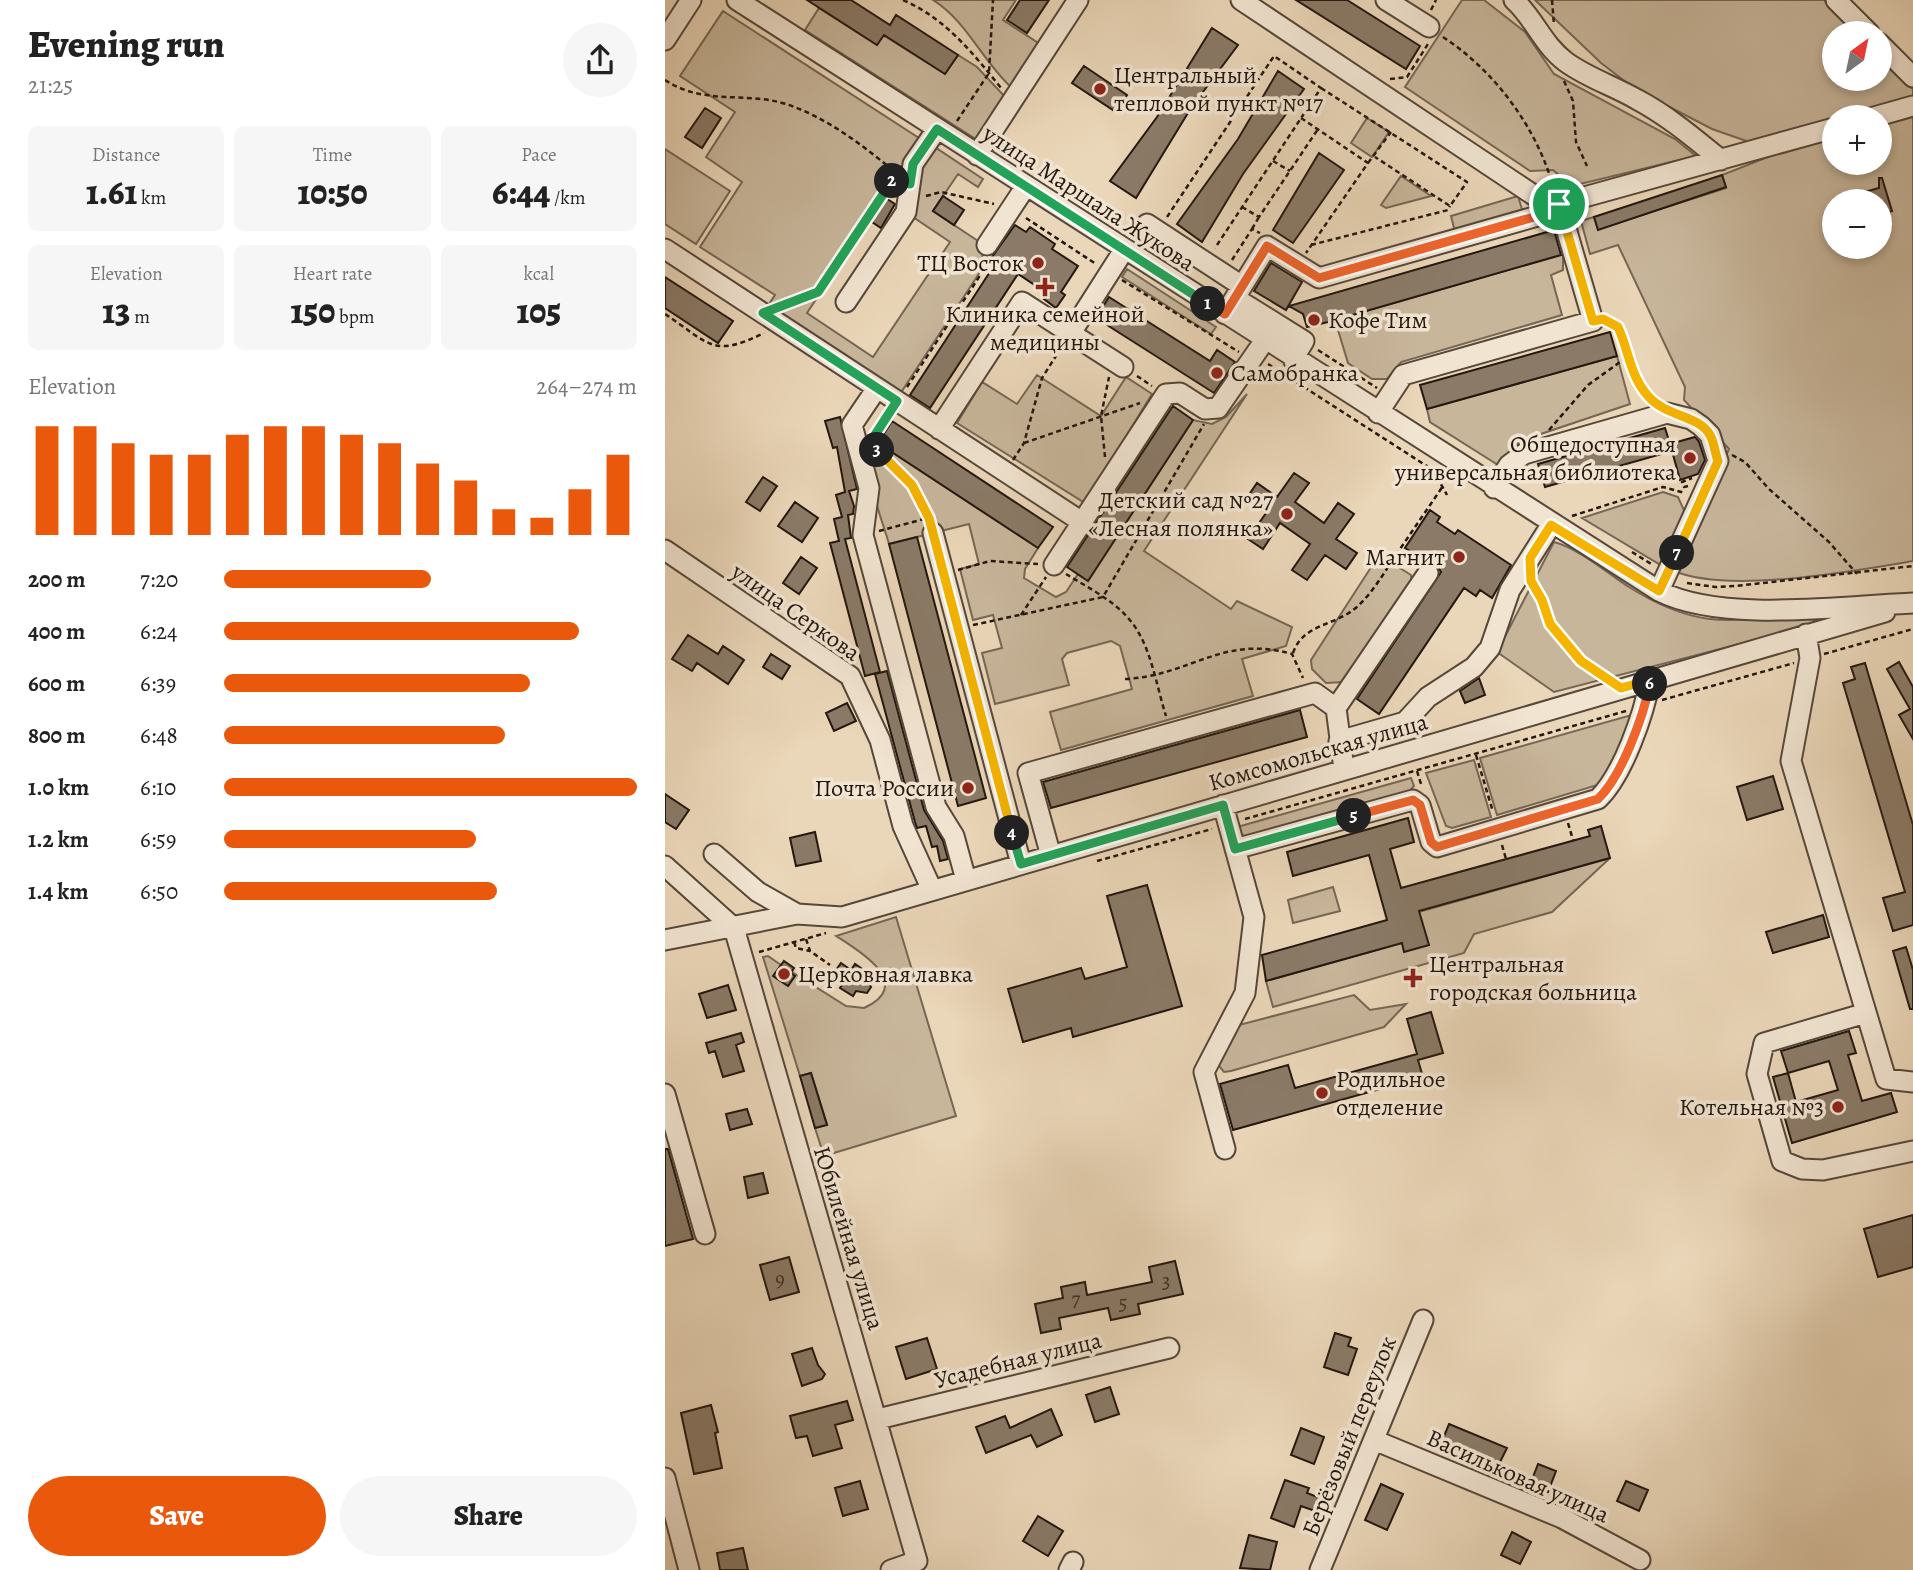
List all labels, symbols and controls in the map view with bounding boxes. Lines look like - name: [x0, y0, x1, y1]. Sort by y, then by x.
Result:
- text: Evening run: [28, 18, 225, 70]
- north arrow: [1822, 21, 1892, 91]
- map controls: [1822, 21, 1892, 259]
- button: share: [563, 23, 637, 97]
- place label: Центральный тепловой пункт №17: [1114, 59, 1324, 119]
- text: 21:25: [28, 70, 73, 101]
- marker: Центральный тепловой пункт №17: [1092, 81, 1108, 97]
- button: +: [1822, 105, 1892, 175]
- street label: улица Маршала Жукова: [976, 117, 1201, 279]
- text: Distance: [92, 142, 160, 168]
- text: Time: [313, 142, 352, 168]
- text: Pace: [521, 142, 556, 168]
- pin: 2: [875, 164, 909, 198]
- text: 2: [887, 167, 896, 193]
- text: 1.61: [86, 168, 137, 216]
- text: 10:50: [297, 168, 368, 216]
- text: 6:44: [492, 168, 550, 216]
- pin: [1529, 174, 1589, 234]
- text: km: [137, 185, 166, 211]
- text: /km: [550, 185, 586, 211]
- icon: arrive: [1540, 185, 1578, 223]
- button: −: [1822, 189, 1892, 259]
- place label: ТЦ Восток: [917, 247, 1024, 279]
- marker: ТЦ Восток: [1030, 255, 1046, 271]
- text: Elevation: [90, 261, 163, 287]
- text: Heart rate: [293, 261, 372, 287]
- text: kcal: [524, 261, 554, 287]
- marker: Клиника семейной медицины: [1035, 277, 1055, 297]
- pin: 1: [1191, 286, 1225, 322]
- text: 13: [102, 287, 130, 335]
- text: 150: [290, 287, 335, 335]
- text: 105: [516, 287, 561, 335]
- text: 1: [1204, 290, 1211, 316]
- place label: Клиника семейной медицины: [945, 298, 1145, 358]
- text: m: [130, 304, 150, 330]
- text: bpm: [335, 304, 374, 330]
- place label: Кофе Тим: [1328, 304, 1428, 336]
- marker: Кофе Тим: [1306, 312, 1322, 328]
- place label: Самобранка: [1231, 357, 1359, 389]
- marker: Самобранка: [1209, 365, 1225, 381]
- text: Elevation: [28, 371, 116, 402]
- text: 264–274 m: [536, 371, 637, 402]
- place label: Общедоступная универсальная библиотека: [1394, 428, 1676, 488]
- pin: 3: [859, 433, 895, 468]
- text: 3: [872, 436, 881, 462]
- marker: Общедоступная универсальная библиотека: [1682, 450, 1698, 466]
- place label: Детский сад №27 «Лесная полянка»: [1088, 484, 1274, 544]
- marker: Детский сад №27 «Лесная полянка»: [1279, 506, 1295, 522]
- pin: 7: [1660, 536, 1695, 570]
- text: 7: [1672, 539, 1681, 565]
- place label: Магнит: [1365, 541, 1445, 573]
- marker: Магнит: [1451, 549, 1467, 565]
- street label: улица Серкова: [724, 555, 867, 668]
- text: 200 m: [28, 564, 86, 595]
- text: 7:20: [140, 564, 178, 595]
- text: 400 m: [28, 616, 85, 647]
- text: 6:24: [140, 616, 177, 647]
- pin: 6: [1633, 666, 1667, 702]
- text: 600 m: [28, 668, 85, 699]
- text: 6:39: [140, 668, 176, 699]
- text: 6: [1645, 670, 1654, 696]
- street label: Комсомольская улица: [1205, 705, 1431, 799]
- text: 800 m: [28, 720, 85, 751]
- text: 6:48: [140, 720, 178, 751]
- text: 1.0 km: [28, 772, 89, 803]
- text: 6:10: [140, 772, 176, 803]
- place label: Почта России: [814, 772, 954, 804]
- marker: Почта России: [960, 780, 976, 796]
- pin: 5: [1337, 798, 1371, 834]
- text: 5: [1349, 802, 1358, 828]
- pin: 4: [995, 816, 1029, 850]
- text: 4: [1007, 819, 1016, 845]
- text: 1.2 km: [28, 824, 89, 855]
- text: 6:59: [140, 824, 176, 855]
- text: 1.4 km: [28, 876, 89, 907]
- text: 6:50: [140, 876, 178, 907]
- place label: Центральная городская больница: [1429, 948, 1637, 1008]
- place label: Церковная лавка: [798, 958, 973, 990]
- marker: Церковная лавка: [776, 966, 792, 982]
- marker: Центральная городская больница: [1403, 968, 1423, 988]
- place label: Родильное отделение: [1336, 1063, 1446, 1123]
- marker: Родильное отделение: [1314, 1085, 1330, 1101]
- place label: Котельная №3: [1679, 1091, 1824, 1123]
- marker: Котельная №3: [1830, 1099, 1846, 1115]
- street label: Юбилейная улица: [806, 1142, 892, 1334]
- house number: 9: [775, 1265, 785, 1293]
- house number: 3: [1162, 1267, 1170, 1295]
- house number: 7: [1072, 1285, 1081, 1313]
- house number: 5: [1118, 1289, 1128, 1317]
- street label: Усадебная улица: [931, 1324, 1105, 1396]
- street label: Берёзовый переулок: [1294, 1331, 1404, 1541]
- street label: Васильковая улица: [1422, 1421, 1614, 1531]
- button: Save: [28, 1476, 326, 1556]
- button: Share: [340, 1476, 637, 1556]

